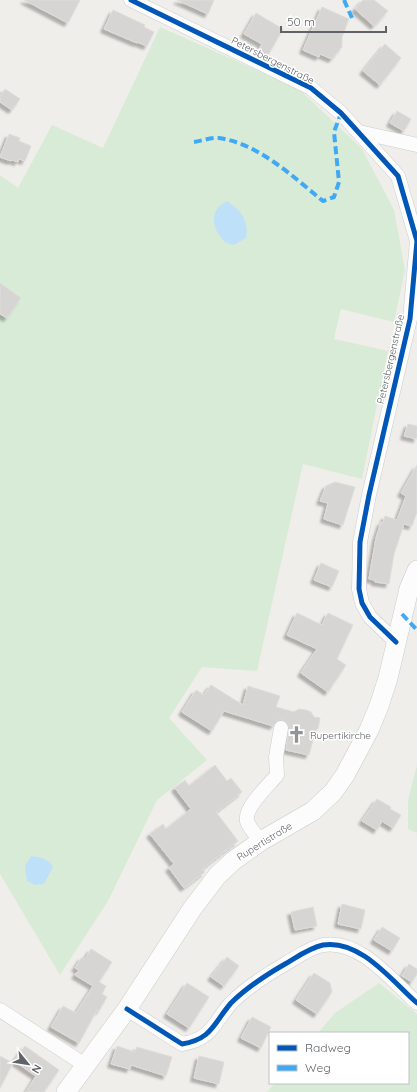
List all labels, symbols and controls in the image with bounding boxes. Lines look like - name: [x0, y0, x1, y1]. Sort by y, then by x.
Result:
- scale bar: [281, 8, 386, 34]
- text: 50 m: [287, 14, 315, 29]
- street label: Petersbergenstraße: [229, 34, 317, 87]
- street label: Petersbergenstraße: [374, 313, 407, 405]
- church icon: Rupertikirche: [287, 725, 307, 745]
- place label: Rupertikirche: [310, 729, 371, 742]
- street label: Rupertistraße: [234, 819, 295, 864]
- legend: [269, 1032, 409, 1084]
- text: Radweg: [305, 1040, 351, 1055]
- north arrow: [8, 1044, 48, 1084]
- text: Weg: [305, 1060, 331, 1075]
- text: N: [29, 1062, 45, 1076]

